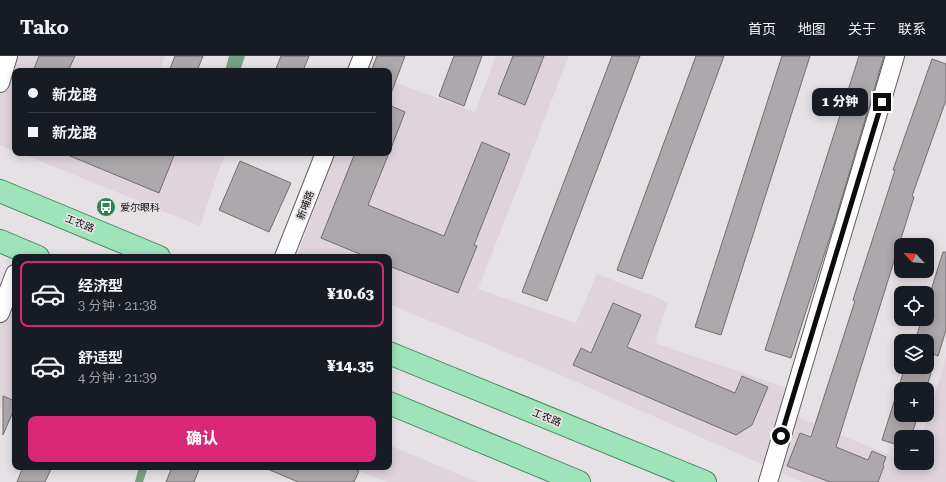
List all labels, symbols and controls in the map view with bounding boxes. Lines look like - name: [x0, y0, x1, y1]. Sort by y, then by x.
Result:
- text: Tako: [20, 16, 69, 39]
- text: 首页: [748, 21, 776, 37]
- text: 地图: [798, 21, 826, 37]
- text: 关于: [848, 21, 876, 37]
- text: 联系: [898, 21, 926, 37]
- text: 新龙路: [52, 86, 97, 104]
- callout: 1 分钟: [812, 88, 868, 116]
- route end: [873, 93, 891, 111]
- text: 1 分钟: [822, 94, 858, 109]
- text: 新龙路: [52, 124, 97, 142]
- street label: 新哺路: [295, 189, 316, 221]
- bus stop icon: 爱尔眼科: [95, 196, 117, 218]
- place label: 爱尔眼科: [120, 202, 160, 213]
- street label: 工农路: [64, 213, 96, 234]
- north arrow: [894, 238, 934, 278]
- map controls: [894, 238, 934, 470]
- icon: car: [30, 276, 66, 312]
- text: 经济型: [78, 277, 123, 295]
- text: ¥10.63: [327, 285, 374, 303]
- button: locate: [894, 286, 934, 326]
- text: 3 分钟 · 21:38: [78, 298, 157, 313]
- button: layers: [894, 334, 934, 374]
- icon: car: [30, 348, 66, 384]
- text: 舒适型: [78, 349, 123, 367]
- text: ¥14.35: [327, 357, 374, 375]
- text: 4 分钟 · 21:39: [78, 370, 157, 385]
- button: +: [894, 382, 934, 422]
- street label: 工农路: [531, 407, 563, 428]
- button: 确认: [28, 416, 376, 462]
- route start: [772, 427, 790, 445]
- button: −: [894, 430, 934, 470]

